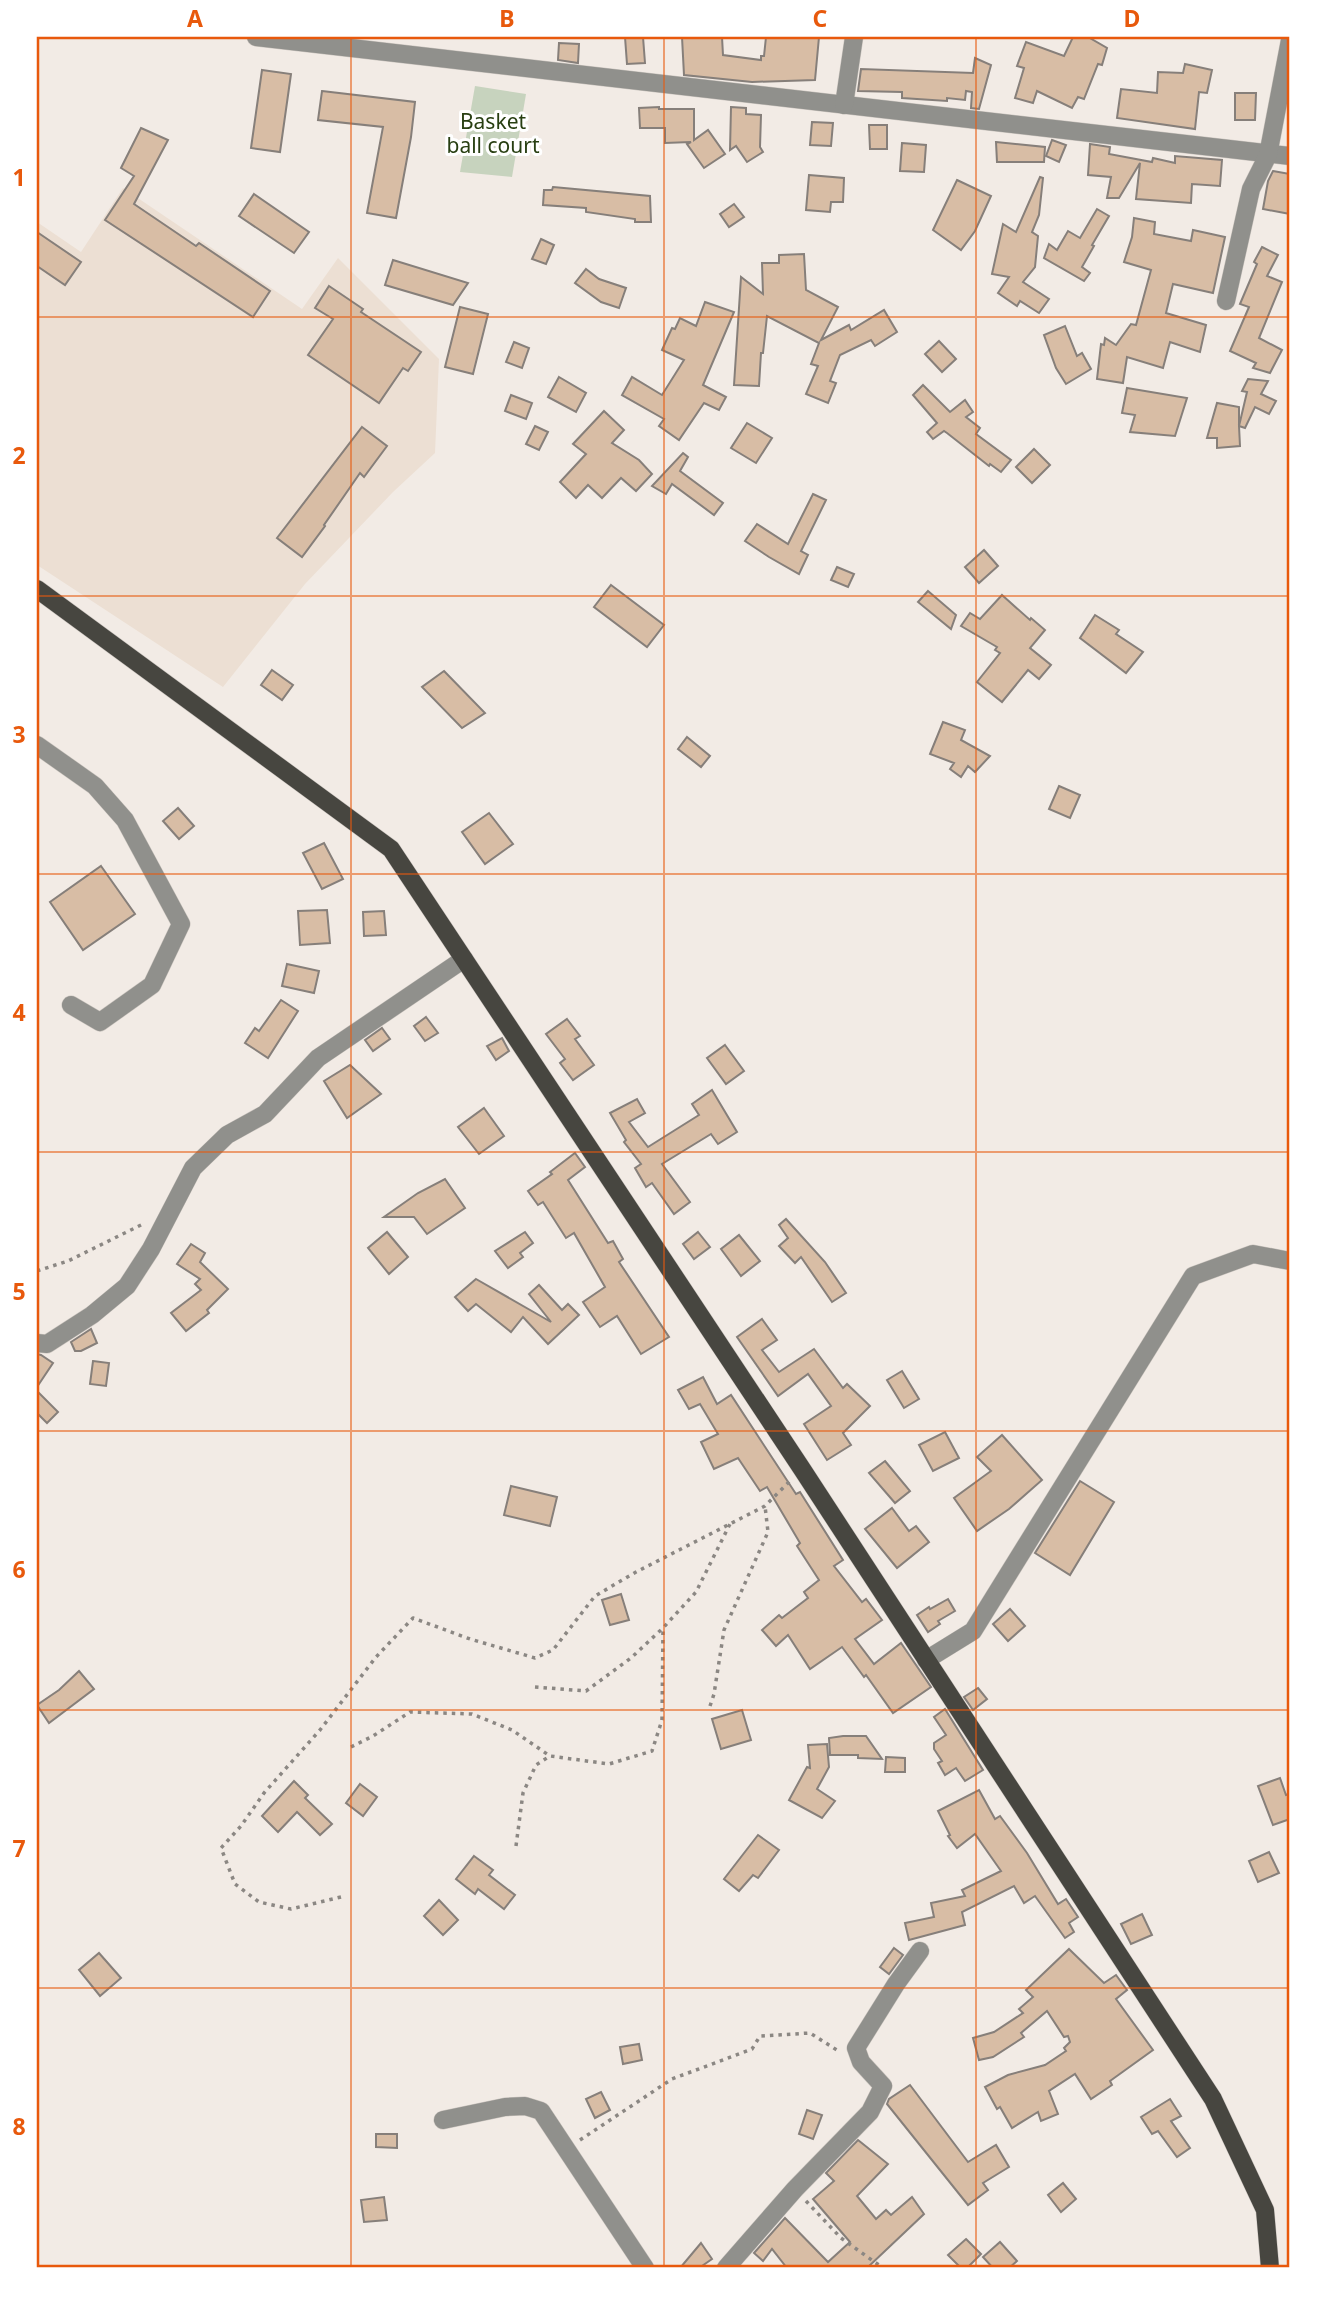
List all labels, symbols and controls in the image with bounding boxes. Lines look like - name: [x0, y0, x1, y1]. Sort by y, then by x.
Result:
- text: A: [187, 2, 203, 34]
- text: B: [499, 2, 515, 34]
- text: C: [813, 2, 828, 34]
- text: D: [1124, 2, 1140, 34]
- park label: Basket ball court: [446, 107, 540, 159]
- text: 1: [12, 161, 26, 193]
- text: 2: [12, 439, 26, 471]
- text: 3: [12, 718, 26, 750]
- text: 4: [12, 996, 26, 1028]
- text: 5: [12, 1275, 26, 1307]
- text: 6: [12, 1553, 26, 1585]
- text: 7: [12, 1832, 26, 1864]
- text: 8: [12, 2110, 26, 2142]

